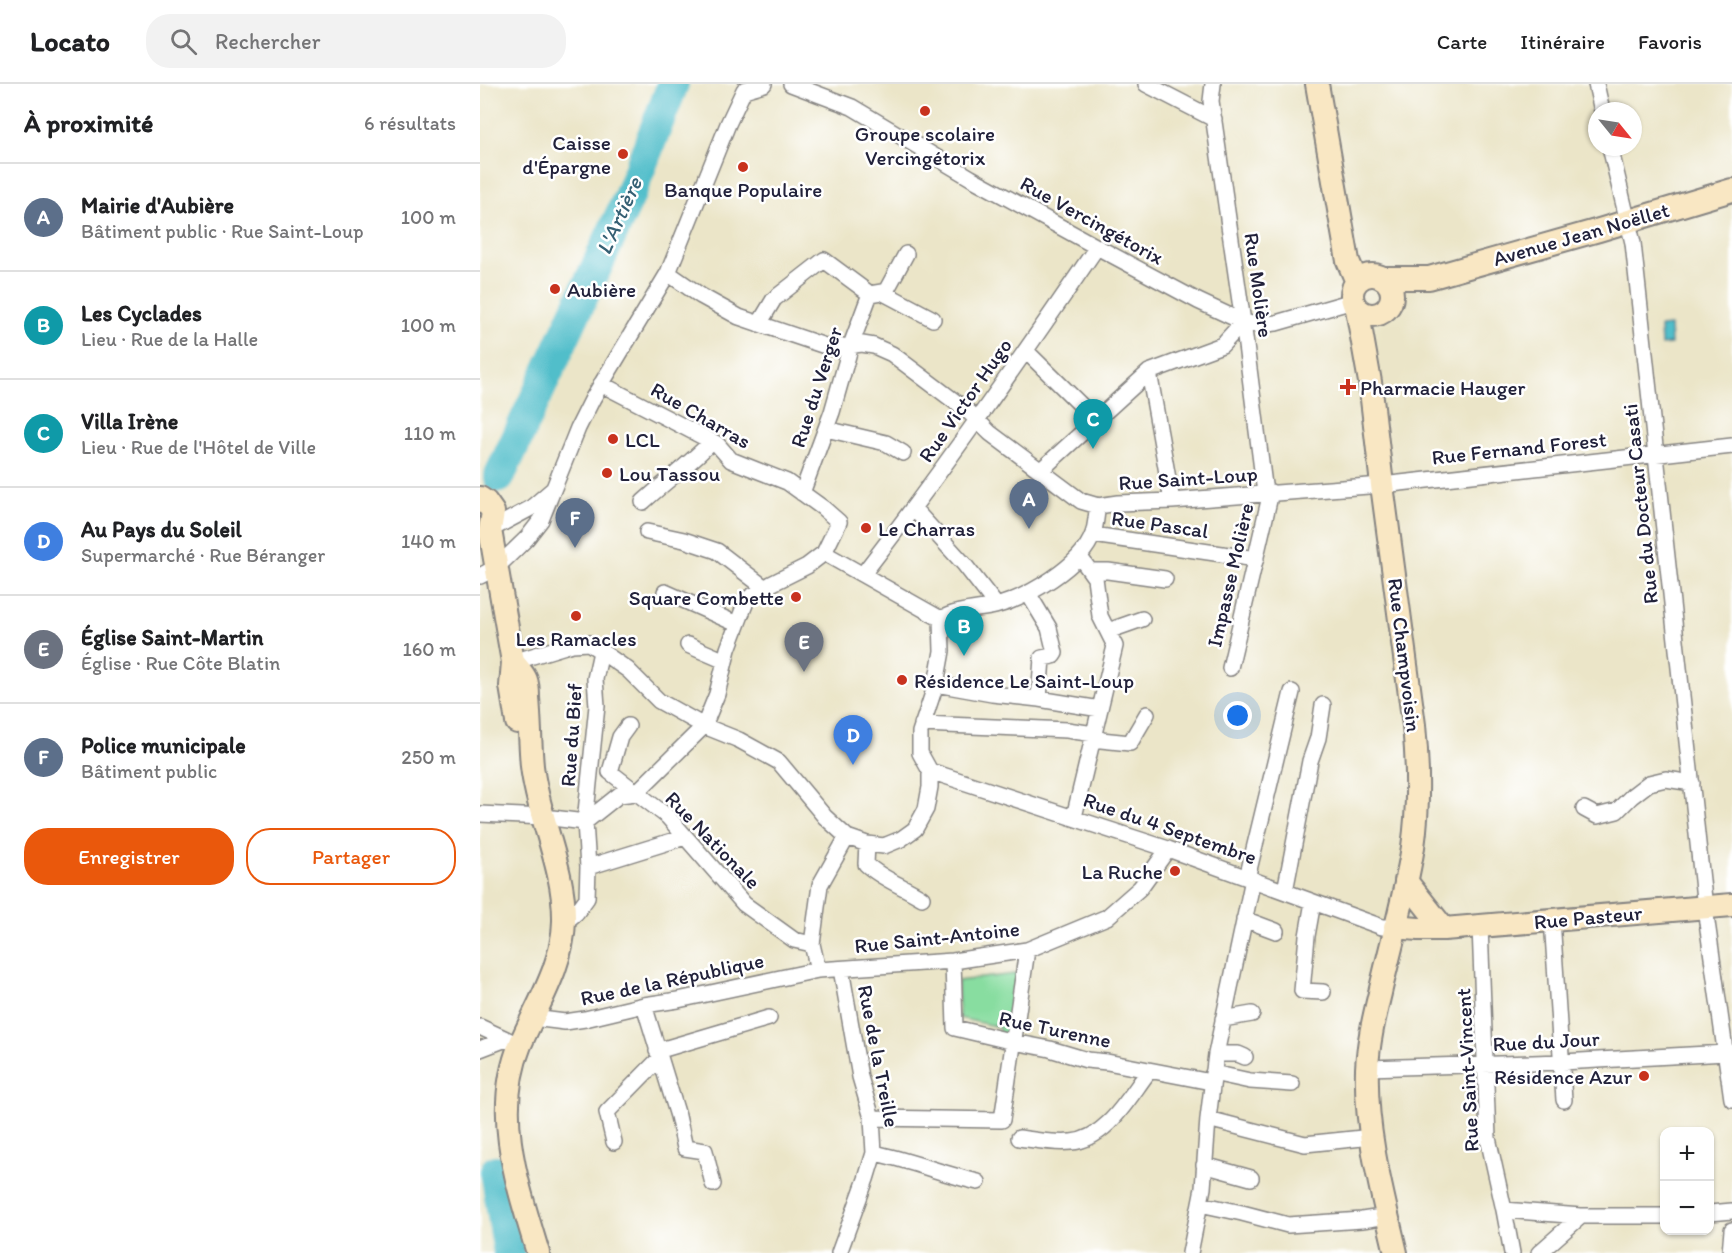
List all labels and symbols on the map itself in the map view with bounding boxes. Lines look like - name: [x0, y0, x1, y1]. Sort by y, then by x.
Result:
- north arrow: [1588, 102, 1642, 156]
- marker: Groupe scolaire Vercingétorix: [918, 104, 932, 118]
- place label: Groupe scolaire Vercingétorix: [855, 121, 995, 170]
- place label: Caisse d'Épargne: [522, 130, 611, 179]
- marker: Caisse d'Épargne: [616, 147, 630, 161]
- marker: Banque Populaire: [736, 160, 750, 174]
- street label: Rue Vercingétorix: [1016, 170, 1169, 270]
- water label: L'Artière: [590, 172, 649, 259]
- place label: Banque Populaire: [664, 177, 822, 202]
- street label: Avenue Jean Noëllet: [1490, 197, 1672, 271]
- street label: Rue Molière: [1239, 231, 1279, 339]
- place label: Aubière: [567, 277, 636, 302]
- marker: Aubière: [548, 282, 562, 296]
- street label: Rue du Verger: [785, 323, 847, 451]
- street label: Rue Victor Hugo: [913, 333, 1017, 467]
- place label: Pharmacie Hauger: [1360, 375, 1525, 400]
- street label: Rue Charras: [647, 376, 755, 454]
- marker: Pharmacie Hauger: [1341, 380, 1355, 394]
- pin: C: [1074, 400, 1112, 449]
- street label: Rue du Docteur Casati: [1617, 403, 1663, 605]
- street label: Rue Fernand Forest: [1430, 426, 1608, 470]
- place label: LCL: [625, 427, 660, 452]
- marker: LCL: [606, 432, 620, 446]
- place label: Lou Tassou: [619, 461, 720, 486]
- street label: Rue Saint-Loup: [1118, 461, 1258, 495]
- marker: Lou Tassou: [600, 466, 614, 480]
- pin: A: [1010, 480, 1048, 529]
- pin: F: [556, 498, 595, 548]
- street label: Impasse Molière: [1201, 500, 1259, 649]
- street label: Rue Pascal: [1110, 505, 1210, 543]
- place label: Le Charras: [878, 516, 975, 541]
- marker: Le Charras: [859, 521, 873, 535]
- street label: Rue Champvoisin: [1383, 577, 1427, 734]
- place label: Square Combette: [629, 585, 784, 610]
- marker: Square Combette: [789, 590, 803, 604]
- pin: B: [944, 606, 984, 656]
- marker: Les Ramacles: [569, 609, 583, 623]
- pin: E: [784, 622, 824, 672]
- place label: Les Ramacles: [515, 626, 637, 651]
- place label: Résidence Le Saint-Loup: [914, 668, 1134, 693]
- marker: Résidence Le Saint-Loup: [895, 673, 909, 687]
- street label: Rue du Bief: [555, 682, 587, 788]
- your location: [1223, 701, 1252, 730]
- pin: D: [834, 716, 872, 765]
- street label: Rue Nationale: [660, 786, 766, 894]
- street label: Rue du 4 Septembre: [1080, 787, 1260, 869]
- place label: La Ruche: [1082, 859, 1163, 884]
- marker: La Ruche: [1168, 864, 1182, 878]
- street label: Rue Pasteur: [1533, 900, 1644, 934]
- street label: Rue Saint-Antoine: [853, 916, 1021, 958]
- street label: Rue de la République: [578, 947, 766, 1011]
- street label: Rue de la Treille: [853, 983, 905, 1129]
- street label: Rue Saint-Vincent: [1450, 987, 1484, 1153]
- street label: Rue Turenne: [997, 1005, 1113, 1053]
- street label: Rue du Jour: [1492, 1026, 1600, 1056]
- place label: Résidence Azur: [1494, 1064, 1633, 1089]
- marker: Résidence Azur: [1637, 1069, 1651, 1083]

